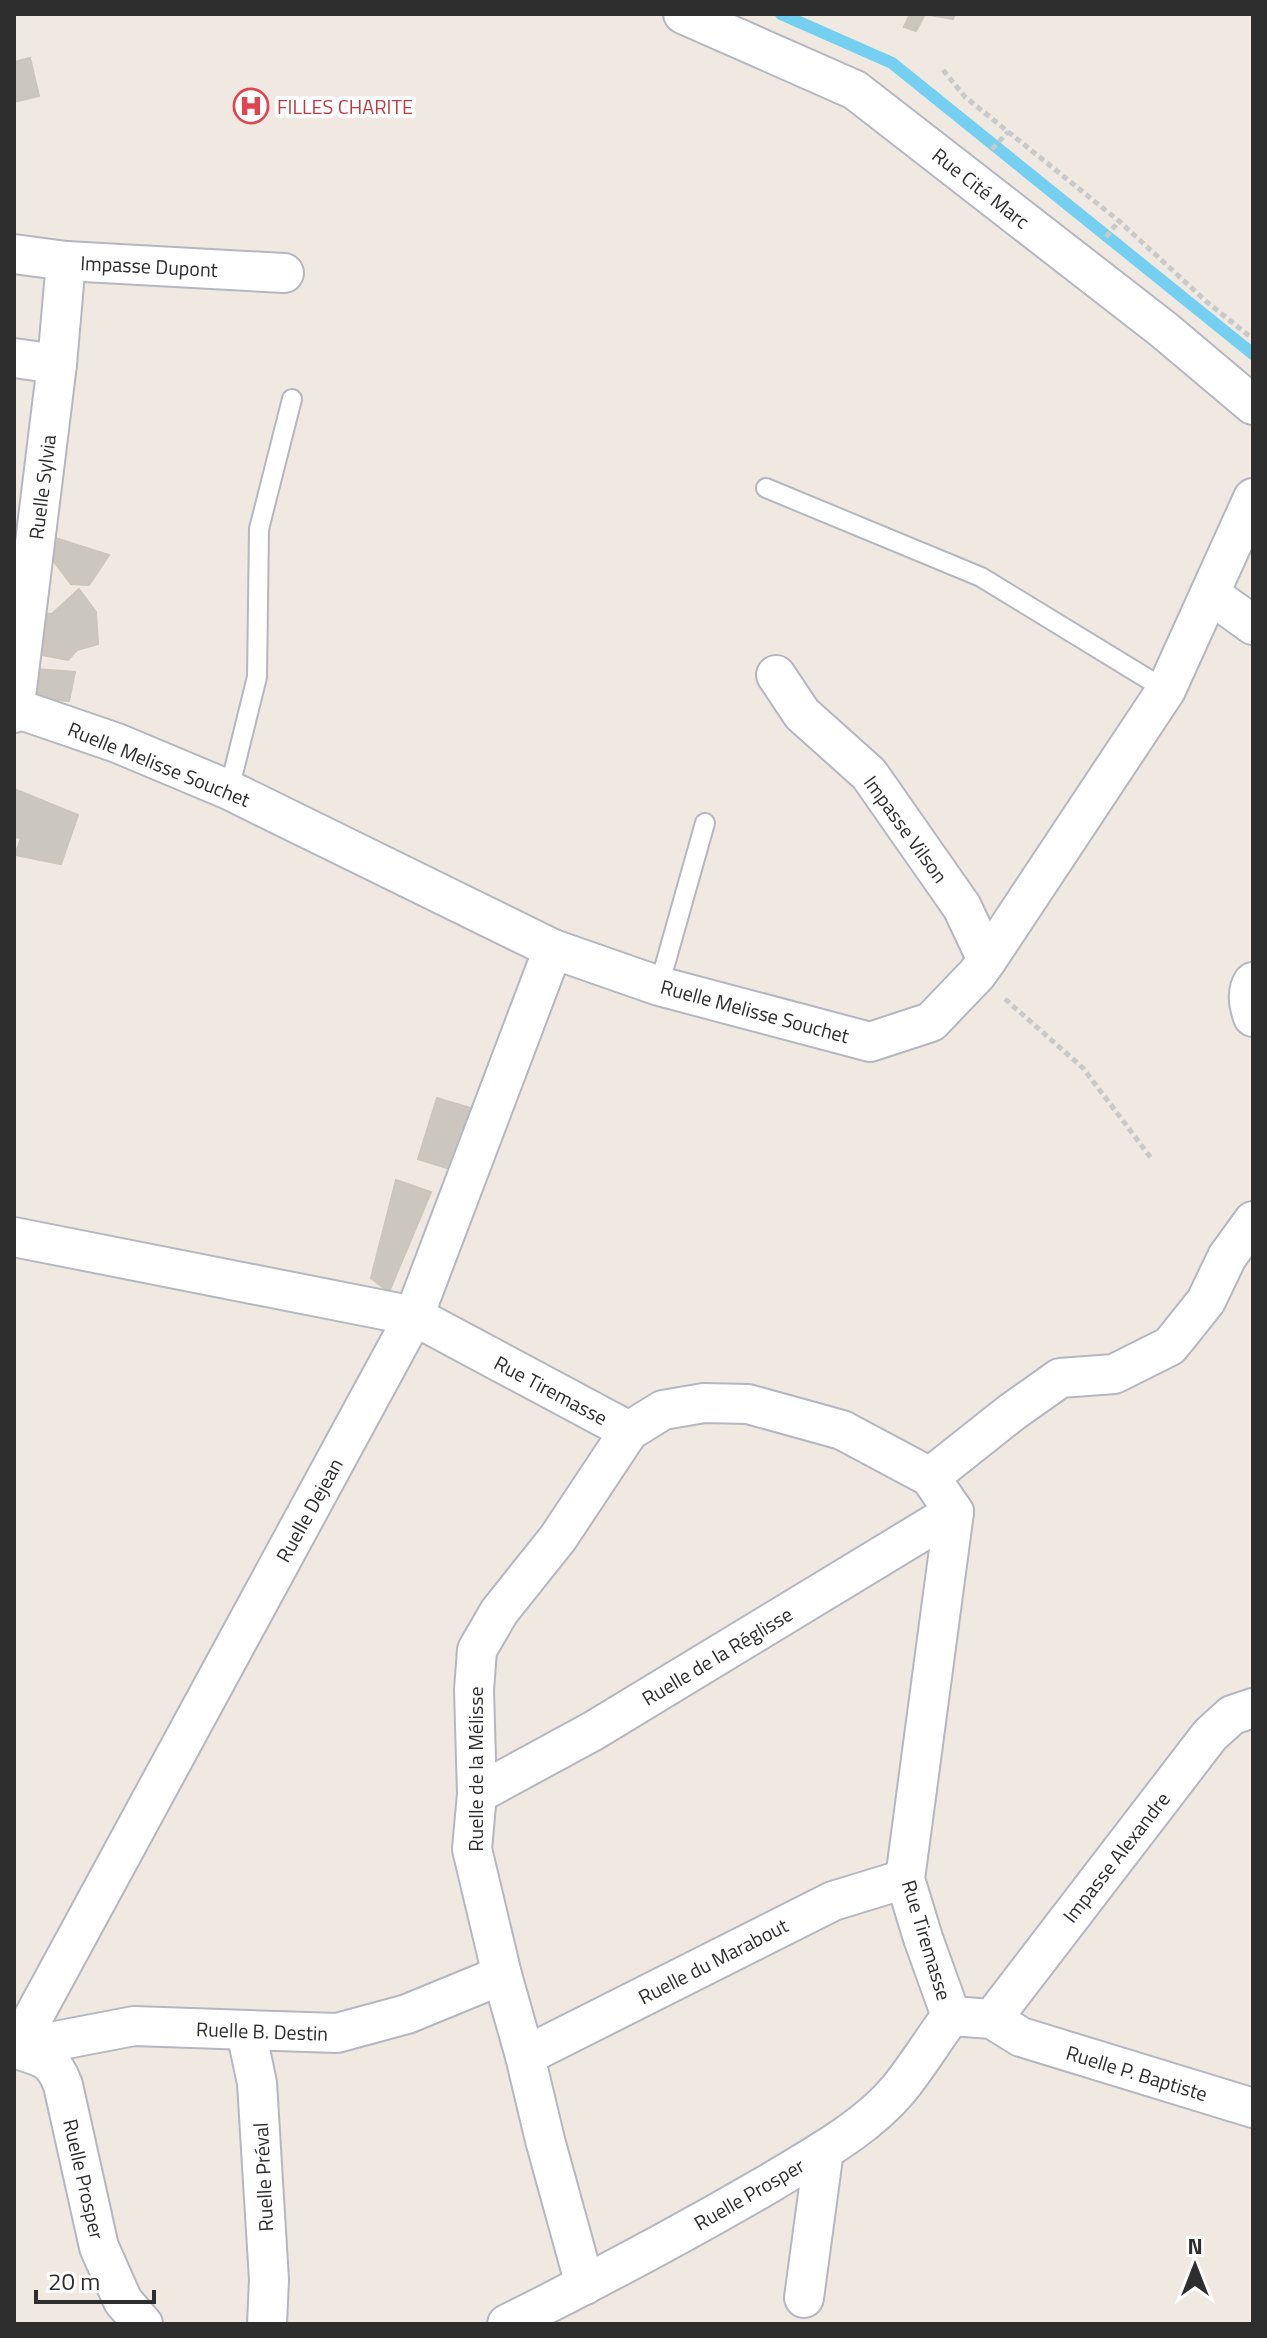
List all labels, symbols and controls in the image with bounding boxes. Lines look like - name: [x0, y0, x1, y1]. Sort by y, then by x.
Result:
- hospital icon: FILLES CHARITE: [232, 87, 270, 125]
- place label: FILLES CHARITE: [277, 91, 413, 122]
- street label: Rue Cité Marc: [926, 140, 1036, 236]
- street label: Impasse Dupont: [79, 247, 219, 285]
- street label: Ruelle Sylvia: [20, 433, 64, 541]
- street label: Ruelle Melisse Souchet: [63, 713, 255, 815]
- street label: Impasse Vilson: [856, 769, 956, 889]
- street label: Ruelle Melisse Souchet: [657, 971, 853, 1051]
- street label: Rue Tiremasse: [489, 1347, 613, 1433]
- street label: Ruelle Dejean: [268, 1452, 350, 1568]
- street label: Ruelle de la Réglisse: [636, 1599, 798, 1713]
- street label: Ruelle de la Mélisse: [460, 1686, 491, 1852]
- street label: Impasse Alexandre: [1055, 1785, 1177, 1929]
- street label: Rue Tiremasse: [894, 1876, 960, 2004]
- street label: Ruelle du Marabout: [633, 1910, 793, 2012]
- street label: Ruelle B. Destin: [195, 2013, 329, 2049]
- street label: Ruelle P. Baptiste: [1063, 2037, 1211, 2109]
- street label: Ruelle Prosper: [55, 2116, 113, 2242]
- street label: Ruelle Préval: [245, 2122, 281, 2232]
- street label: Ruelle Prosper: [688, 2150, 810, 2238]
- north arrow: [1155, 2226, 1235, 2306]
- text: N: [1187, 2229, 1203, 2263]
- scale bar: [36, 2254, 154, 2304]
- text: 20 m: [48, 2263, 100, 2299]

